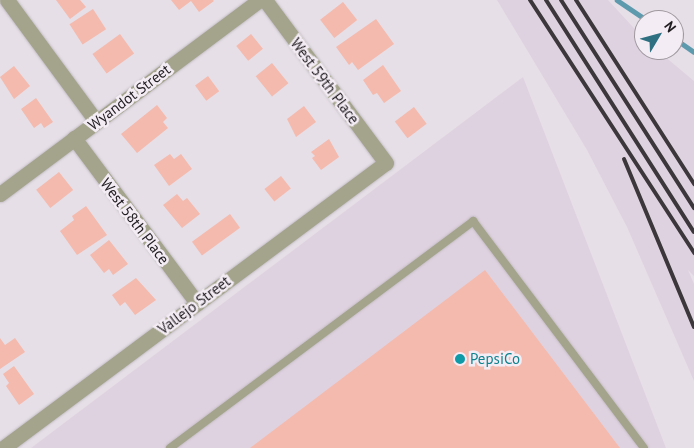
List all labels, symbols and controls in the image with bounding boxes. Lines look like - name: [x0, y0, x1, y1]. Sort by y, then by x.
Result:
- north arrow: [634, 10, 684, 60]
- text: N: [660, 17, 680, 36]
- street label: West 59th Place: [287, 35, 363, 127]
- street label: Wyandot Street: [84, 60, 174, 134]
- street label: West 58th Place: [97, 175, 173, 267]
- street label: Vallejo Street: [154, 272, 234, 338]
- place label: PepsiCo: [470, 350, 520, 368]
- marker: PepsiCo: [454, 353, 466, 365]

